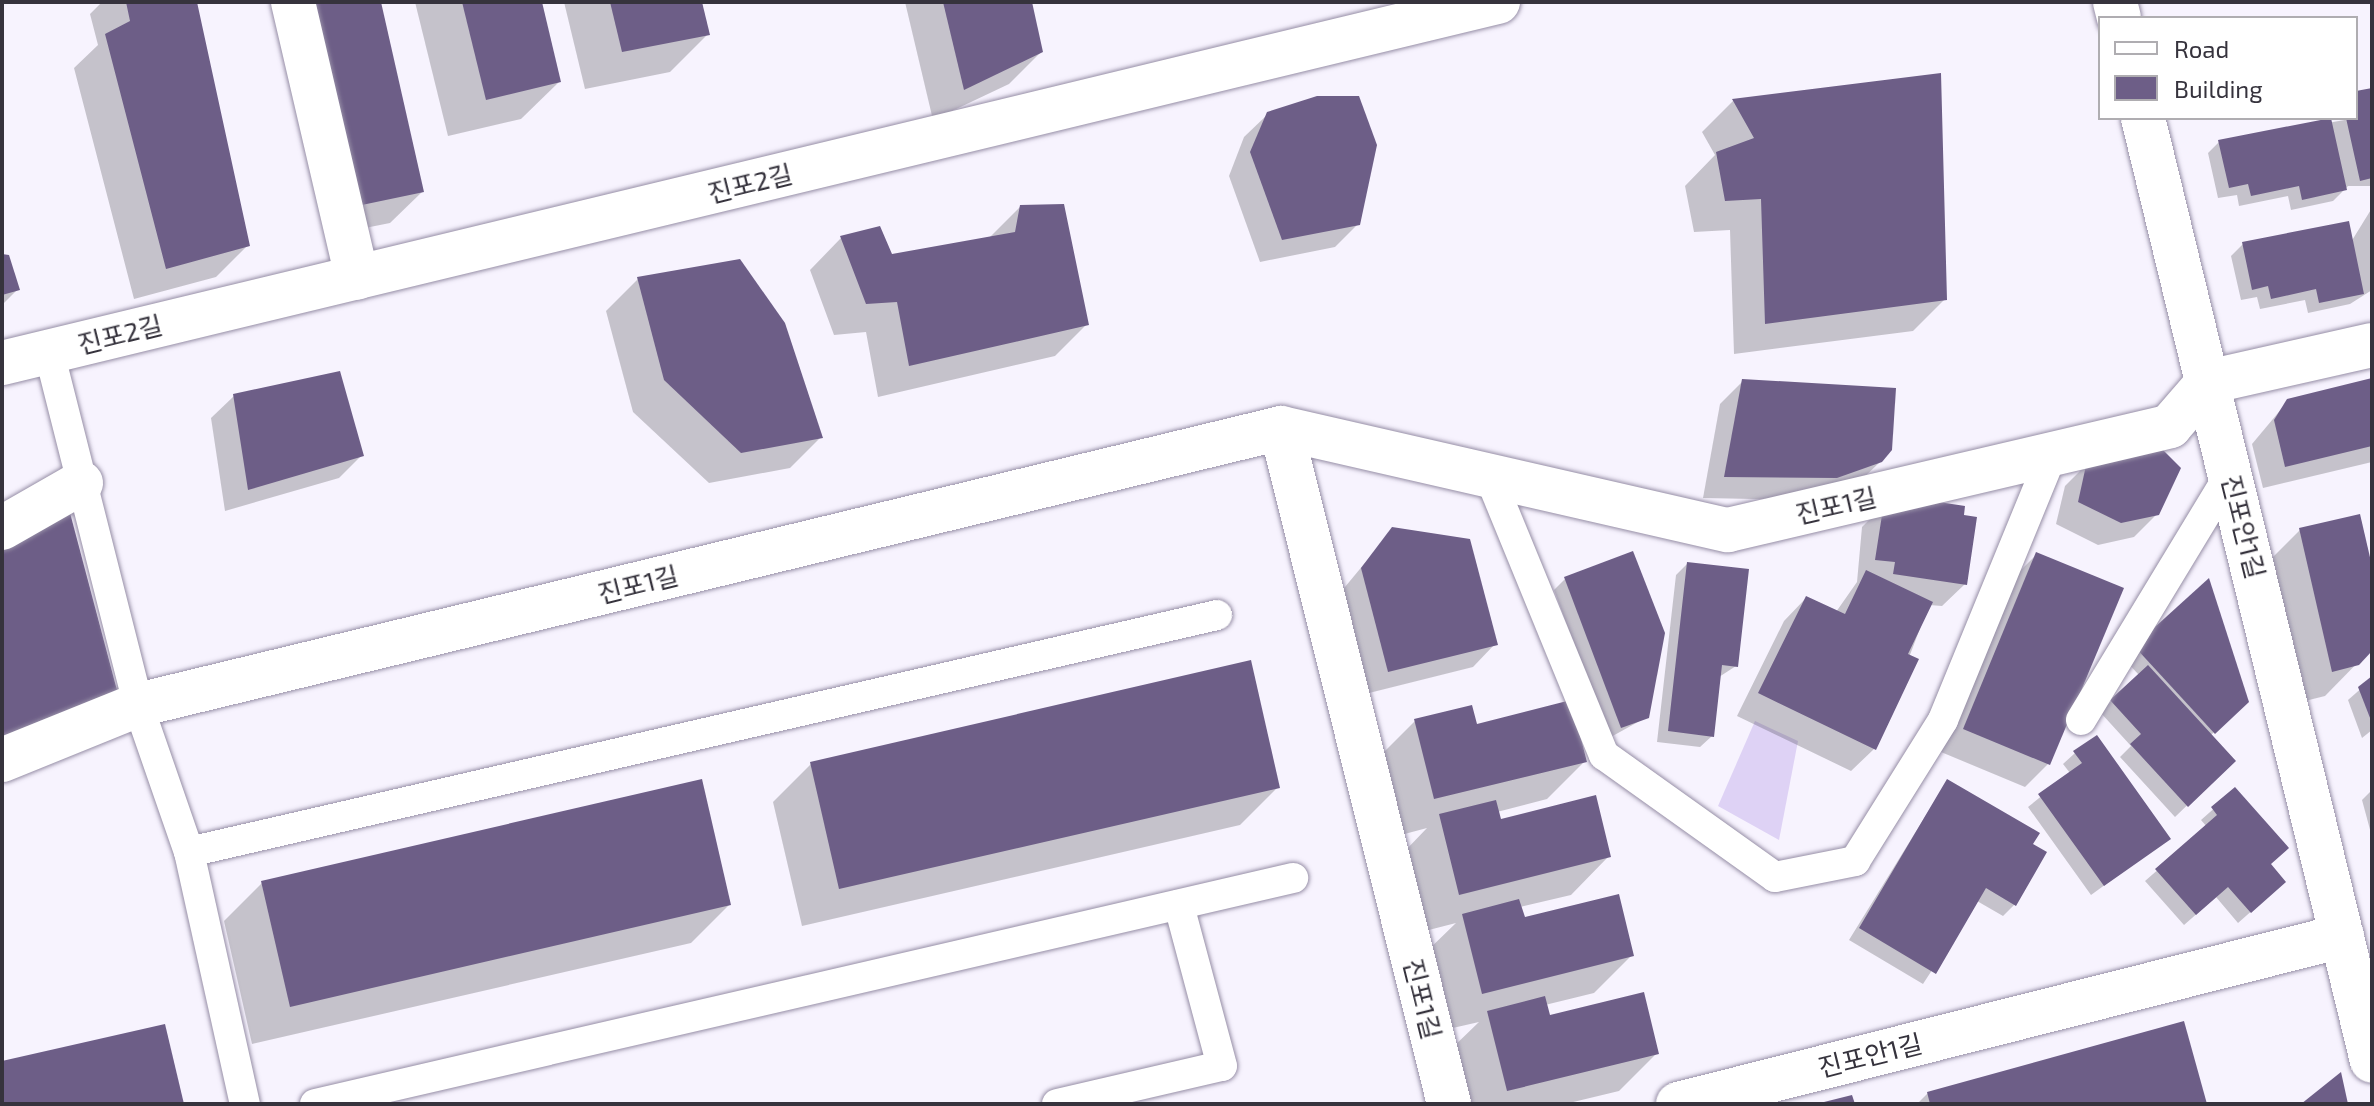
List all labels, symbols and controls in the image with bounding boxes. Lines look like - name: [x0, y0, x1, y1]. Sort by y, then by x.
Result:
- legend: [2098, 16, 2358, 120]
- text: Road: [2174, 34, 2229, 63]
- text: Building: [2174, 74, 2263, 103]
- street label: 진포2길: [704, 157, 796, 209]
- street label: 진포2길: [74, 308, 166, 360]
- street label: 진포안1길: [2216, 472, 2272, 582]
- street label: 진포1길: [1792, 481, 1880, 529]
- street label: 진포1길: [594, 559, 682, 609]
- street label: 진포1길: [1398, 955, 1448, 1043]
- street label: 진포안1길: [1815, 1027, 1925, 1083]

